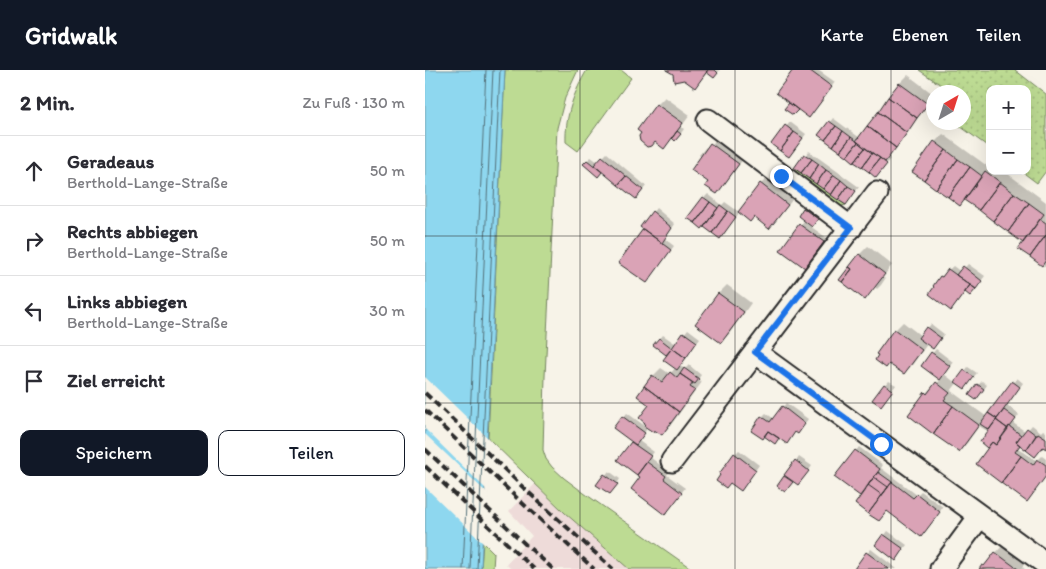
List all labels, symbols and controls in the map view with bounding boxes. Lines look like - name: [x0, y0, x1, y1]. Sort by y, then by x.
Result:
- text: Gridwalk: [25, 21, 117, 50]
- text: Karte: [821, 24, 864, 46]
- text: Ebenen: [892, 24, 948, 46]
- text: Teilen: [976, 24, 1021, 46]
- north arrow: [926, 85, 971, 130]
- map controls: [986, 85, 1031, 175]
- button: +: [986, 85, 1031, 130]
- text: 2 Min.: [20, 90, 75, 115]
- text: Zu Fuß · 130 m: [303, 93, 405, 112]
- button: −: [986, 130, 1031, 175]
- text: Geradeaus: [67, 150, 154, 173]
- icon: ahead: [20, 157, 48, 185]
- text: 50 m: [370, 161, 405, 180]
- route end: [770, 165, 793, 188]
- text: Berthold-Lange-Straße: [67, 173, 228, 192]
- text: Rechts abbiegen: [67, 220, 198, 243]
- icon: right: [20, 227, 48, 255]
- text: 50 m: [370, 231, 405, 250]
- text: Berthold-Lange-Straße: [67, 243, 228, 262]
- text: Links abbiegen: [67, 290, 187, 313]
- icon: left: [20, 297, 48, 325]
- text: 30 m: [369, 301, 405, 320]
- text: Berthold-Lange-Straße: [67, 313, 228, 332]
- icon: arrive: [20, 367, 48, 395]
- text: Ziel erreicht: [67, 369, 165, 392]
- button: Speichern: [20, 430, 208, 476]
- button: Teilen: [218, 430, 405, 476]
- route start: [870, 433, 893, 456]

